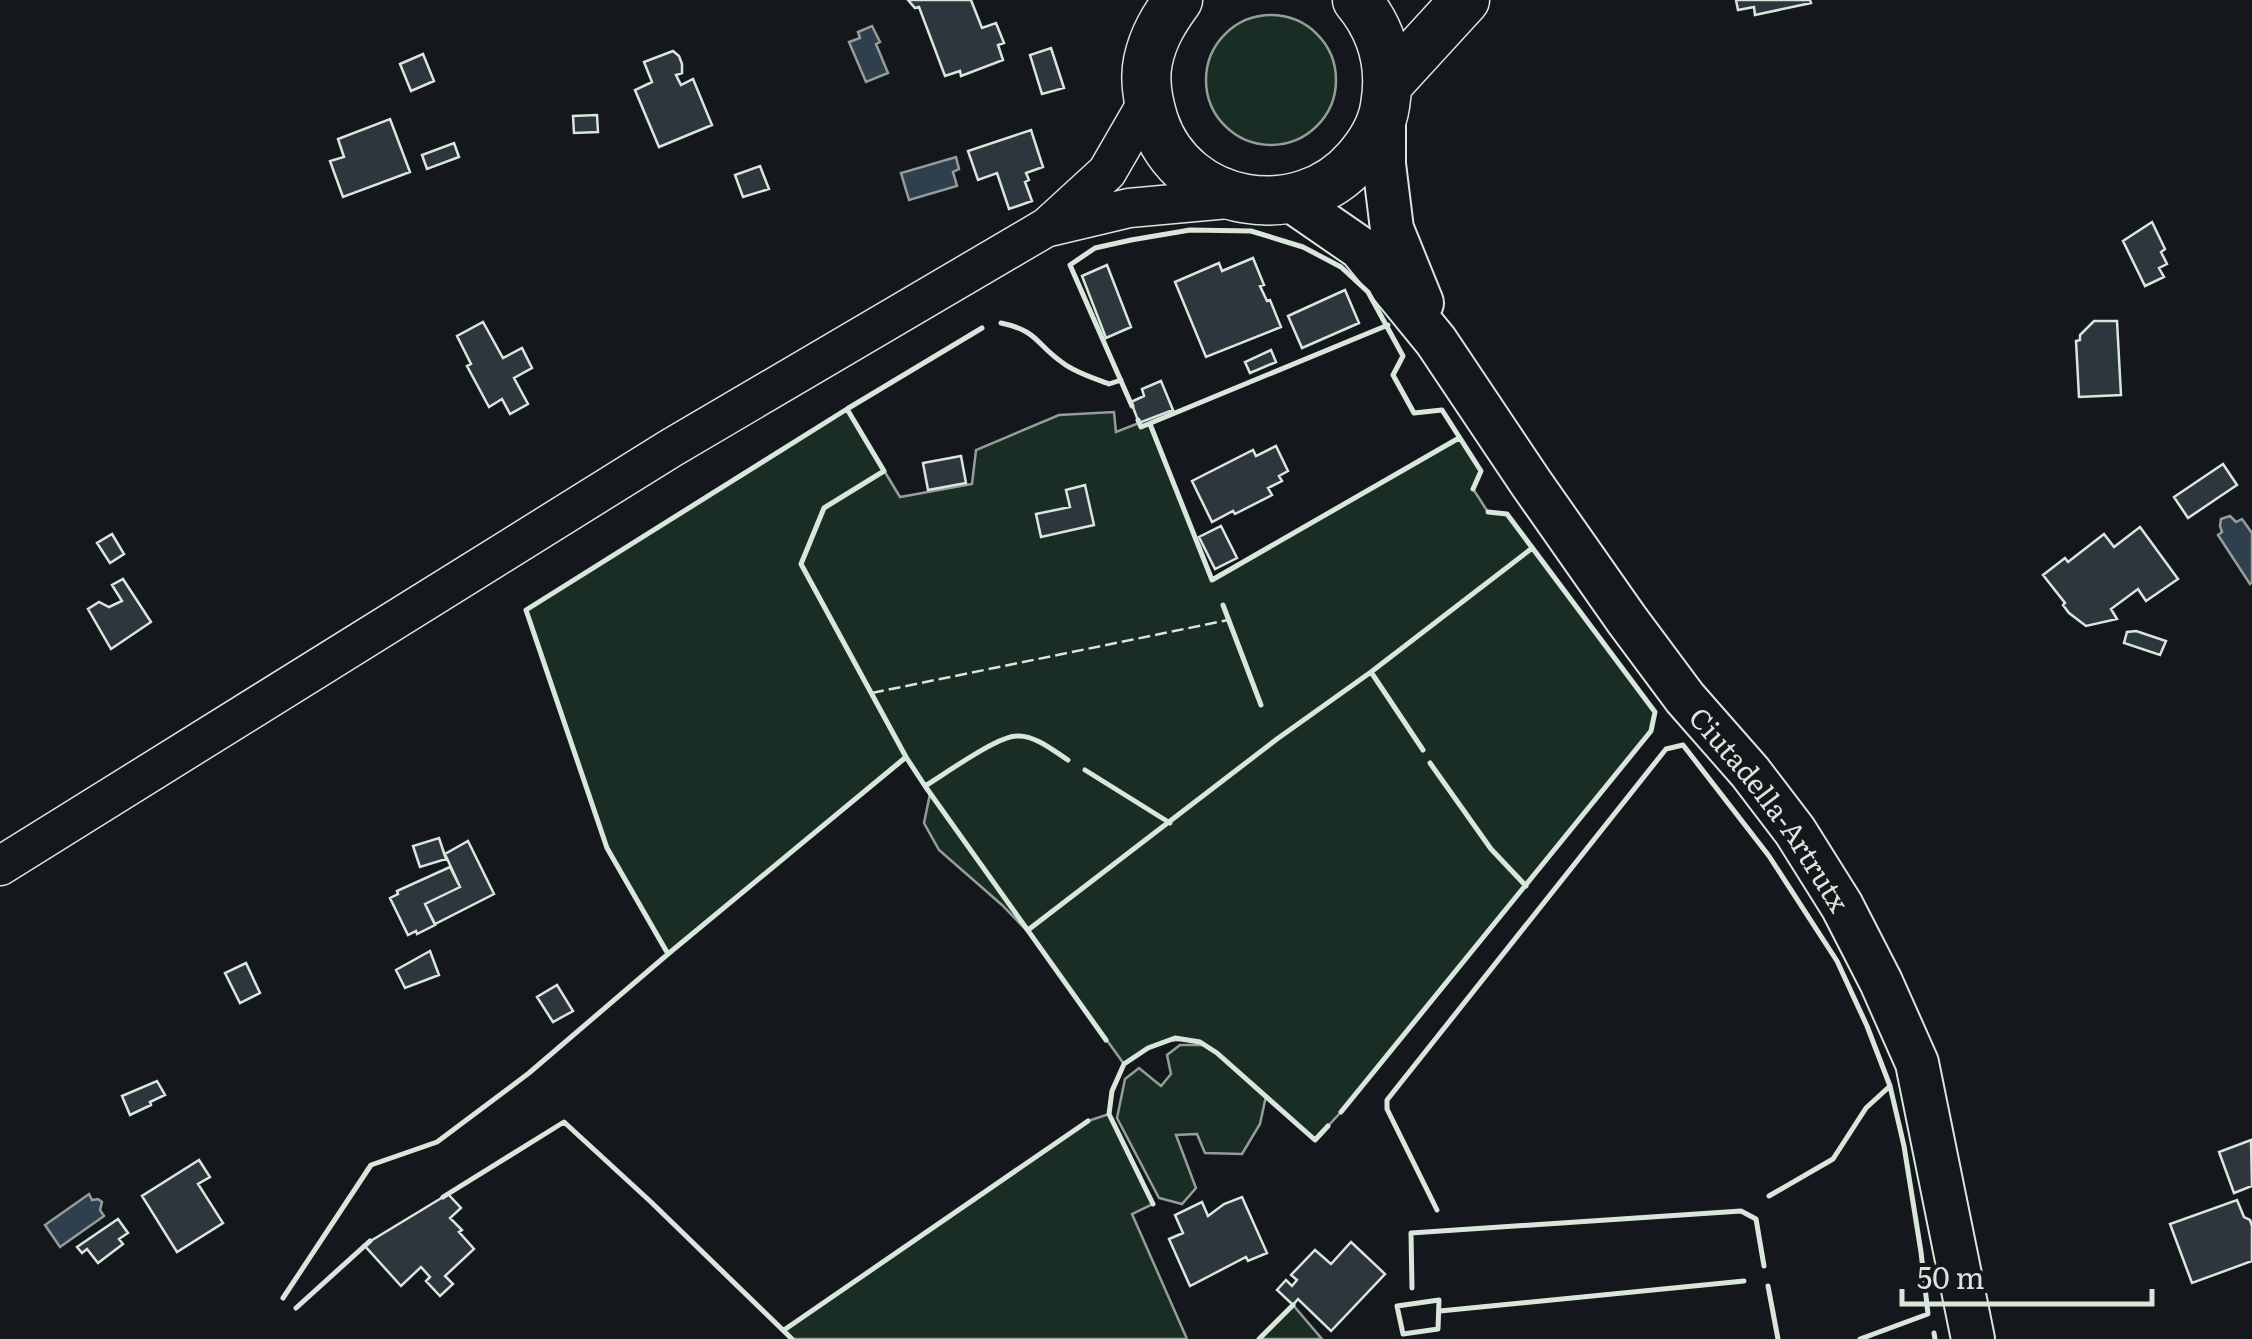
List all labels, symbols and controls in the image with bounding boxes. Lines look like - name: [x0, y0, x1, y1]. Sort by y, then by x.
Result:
- street label: Ciutadella-Artrutx: [1680, 697, 1861, 919]
- scale bar: [1902, 1244, 2152, 1306]
- text: 50 m: [1917, 1254, 1985, 1298]

